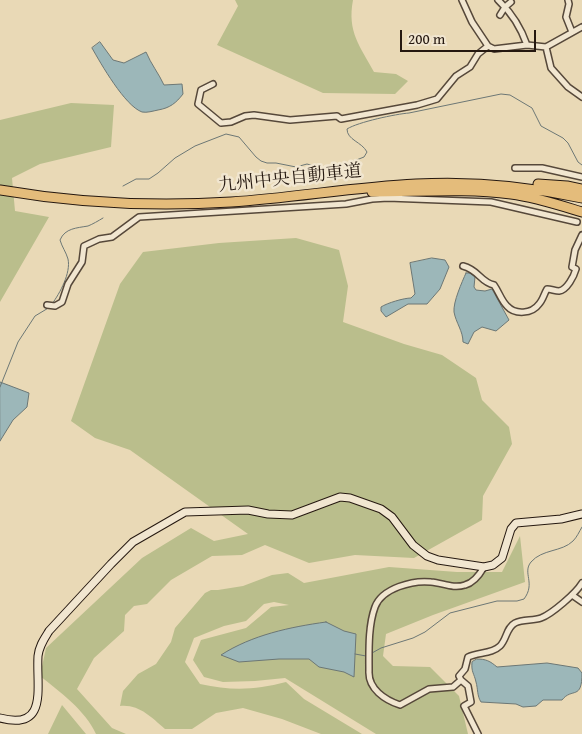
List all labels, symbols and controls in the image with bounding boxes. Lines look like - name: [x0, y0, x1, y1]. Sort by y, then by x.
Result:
- scale bar: [402, 20, 538, 52]
- text: 200 m: [408, 28, 445, 49]
- street label: 九州中央自動車道: [217, 161, 363, 197]

